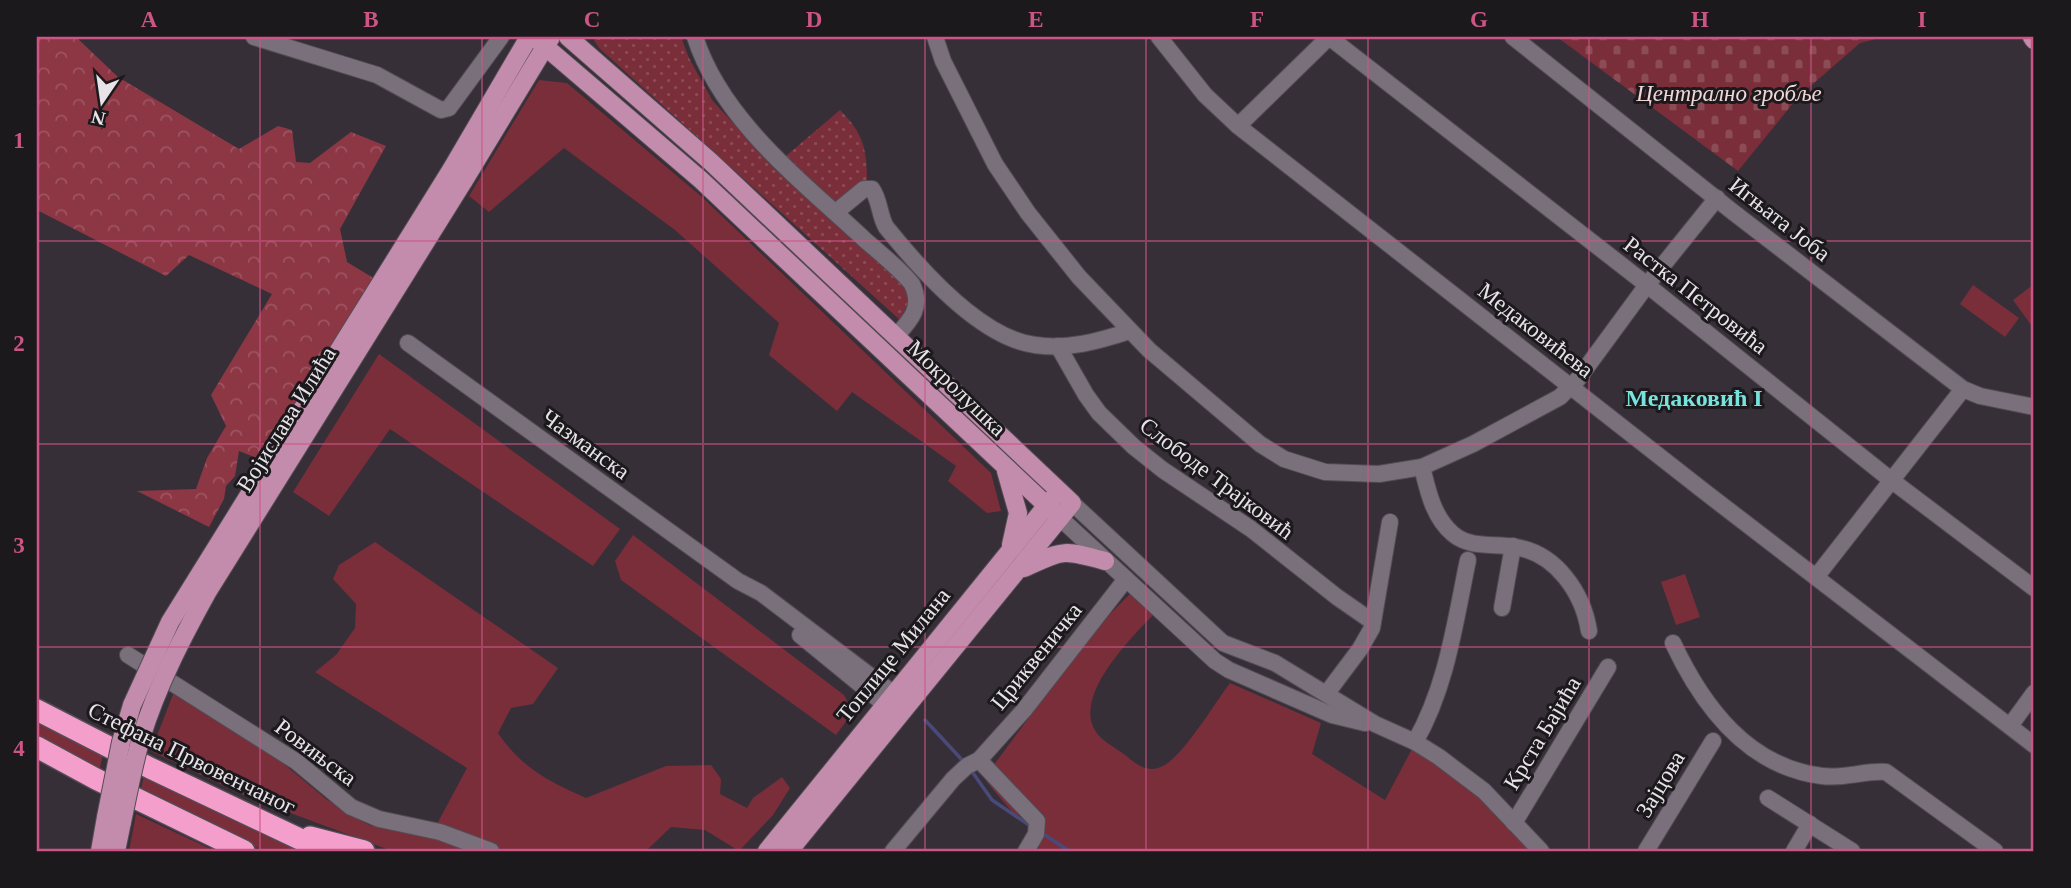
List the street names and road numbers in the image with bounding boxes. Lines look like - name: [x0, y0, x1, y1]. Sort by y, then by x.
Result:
- street label: Игњата Јоба: [1724, 172, 1835, 266]
- street label: Растка Петровића: [1619, 232, 1772, 359]
- street label: Медаковићева: [1473, 278, 1598, 383]
- street label: Мокролушка: [902, 335, 1011, 441]
- street label: Војислава Илића: [232, 342, 341, 496]
- street label: Чазманска: [537, 404, 634, 485]
- street label: Слободе Трајковић: [1135, 412, 1299, 545]
- street label: Топлице Милана: [832, 583, 955, 727]
- street label: Цриквеничка: [986, 598, 1087, 715]
- street label: Крста Бајића: [1499, 672, 1586, 794]
- street label: Стефана Првовенчаног: [84, 697, 300, 820]
- street label: Ровињска: [270, 714, 361, 791]
- street label: Зајцова: [1631, 747, 1690, 822]

